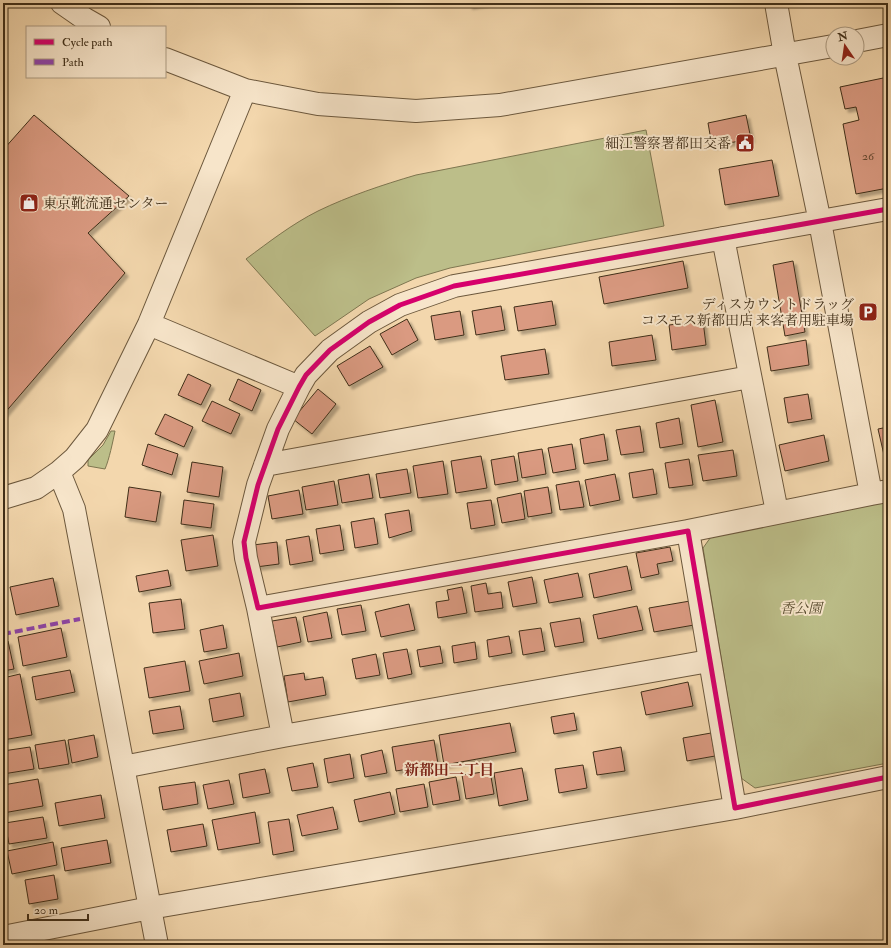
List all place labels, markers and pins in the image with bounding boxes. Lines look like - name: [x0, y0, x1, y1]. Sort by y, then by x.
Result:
- public building icon: 細江警察署都田交番: [734, 132, 756, 154]
- place label: 細江警察署都田交番: [605, 135, 731, 152]
- shop icon: 東京靴流通センター: [18, 192, 40, 214]
- place label: 東京靴流通センター: [43, 195, 168, 212]
- place label: ディスカウントドラッグ コスモス新都田店 来客者用駐車場: [641, 296, 854, 329]
- parking icon: ディスカウントドラッグ コスモス新都田店 来客者用駐車場: [857, 301, 879, 323]

